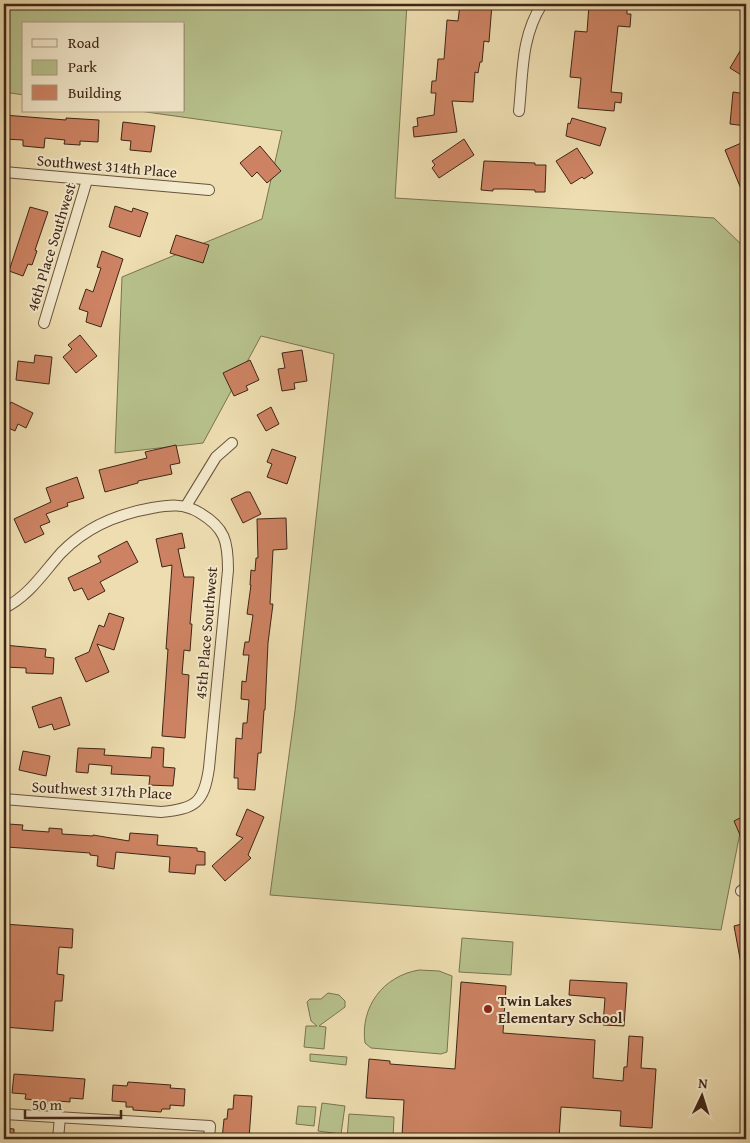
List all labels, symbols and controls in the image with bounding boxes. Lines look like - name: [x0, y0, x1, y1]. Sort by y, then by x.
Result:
- legend: [22, 22, 185, 112]
- text: Road: [68, 32, 99, 53]
- text: Park: [68, 56, 97, 77]
- text: Building: [68, 82, 122, 103]
- street label: Southwest 314th Place: [36, 149, 178, 183]
- street label: 46th Place Southwest: [21, 180, 81, 314]
- street label: 45th Place Southwest: [190, 565, 222, 700]
- street label: Southwest 317th Place: [31, 776, 173, 804]
- place label: Twin Lakes Elementary School: [498, 990, 623, 1028]
- marker: Twin Lakes Elementary School: [482, 1003, 494, 1015]
- north arrow: [678, 1070, 728, 1120]
- text: N: [698, 1073, 709, 1093]
- scale bar: [25, 1088, 121, 1120]
- text: 50 m: [32, 1094, 63, 1115]

